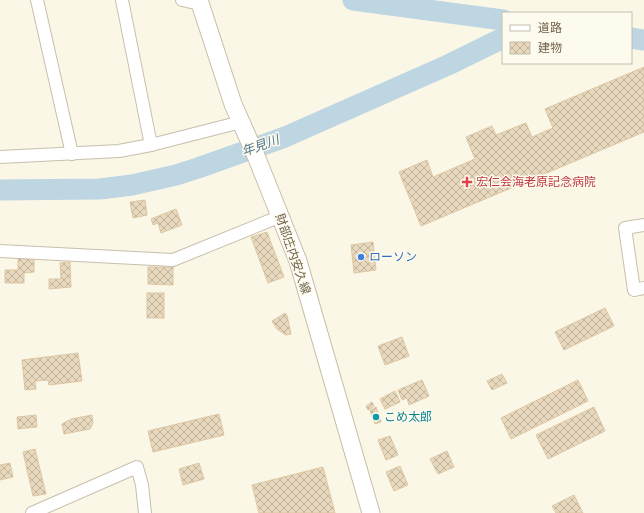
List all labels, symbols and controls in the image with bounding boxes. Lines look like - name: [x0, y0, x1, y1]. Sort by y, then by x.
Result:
- legend: [502, 12, 632, 64]
- text: 道路: [538, 20, 562, 34]
- text: 建物: [538, 40, 562, 54]
- water label: 年見川: [239, 130, 283, 159]
- place label: 宏仁会海老原記念病院: [476, 174, 596, 188]
- marker: 宏仁会海老原記念病院: [461, 176, 473, 188]
- street label: 財部庄内安久線: [274, 212, 314, 296]
- place label: ローソン: [369, 249, 417, 263]
- marker: ローソン: [356, 252, 366, 262]
- place label: こめ太郎: [384, 409, 432, 423]
- marker: こめ太郎: [371, 412, 381, 422]

